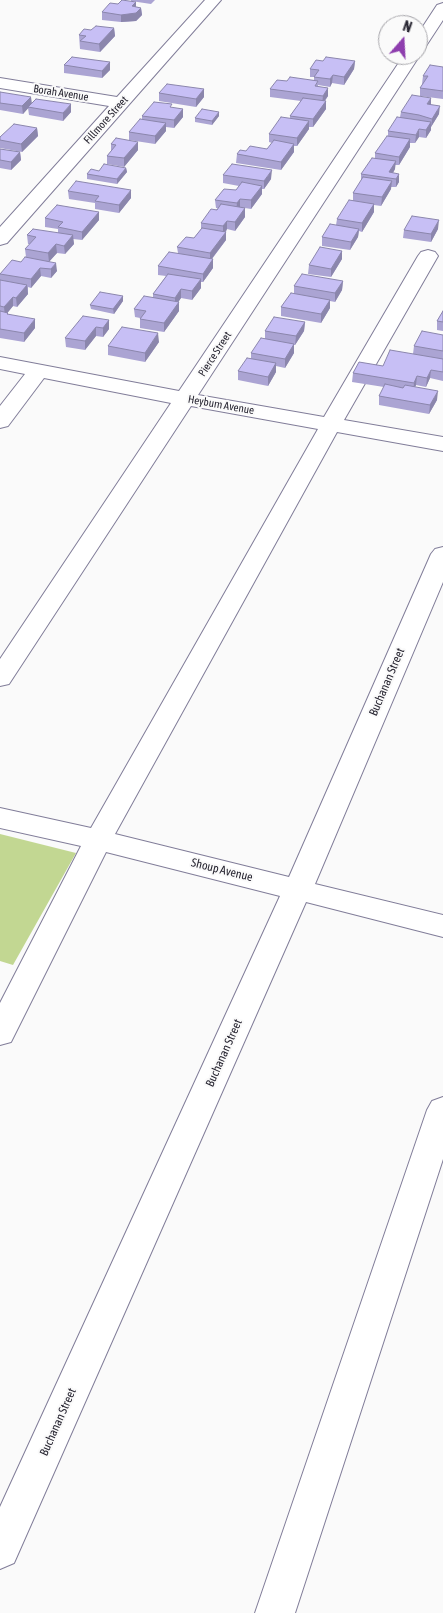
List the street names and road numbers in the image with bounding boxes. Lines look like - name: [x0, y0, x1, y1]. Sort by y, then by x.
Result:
- street label: Borah Avenue: [32, 82, 90, 104]
- street label: Fillmore Street: [81, 93, 131, 147]
- street label: Pierce Street: [196, 329, 234, 379]
- street label: Heyburn Avenue: [187, 393, 255, 417]
- street label: Buchanan Street: [366, 646, 408, 718]
- street label: Shoup Avenue: [190, 855, 254, 885]
- street label: Buchanan Street: [203, 1017, 245, 1089]
- street label: Buchanan Street: [37, 1386, 79, 1458]

